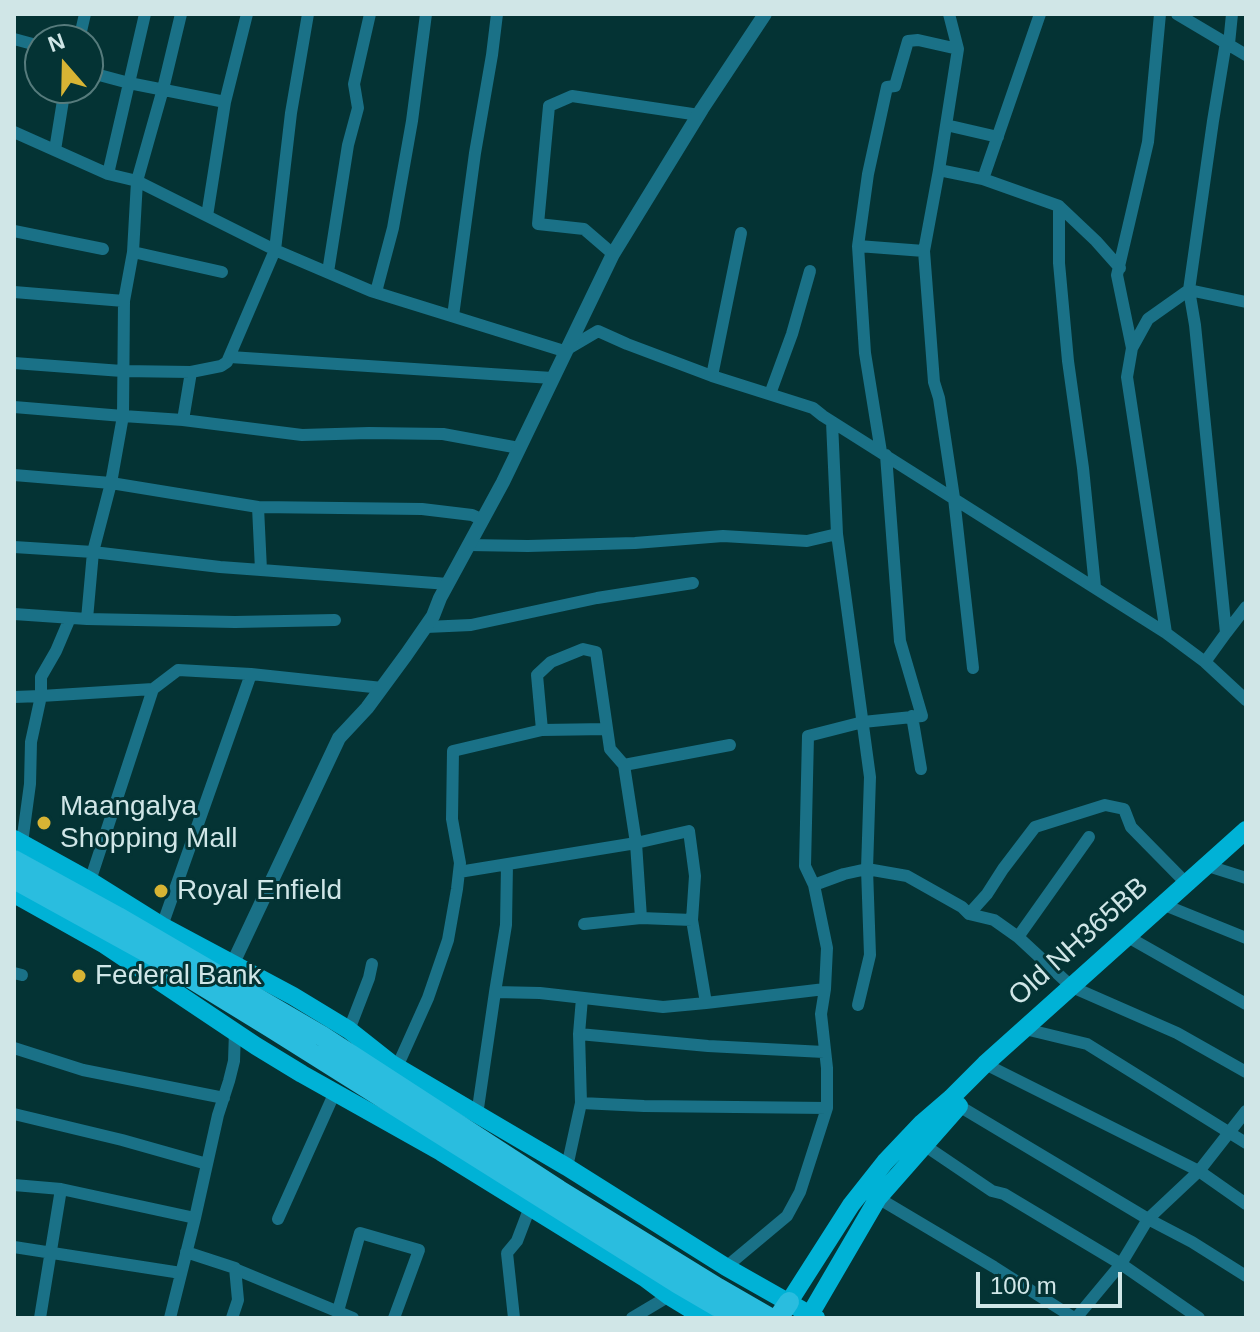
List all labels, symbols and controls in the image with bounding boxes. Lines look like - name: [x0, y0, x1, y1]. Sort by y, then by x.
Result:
- north arrow: [24, 24, 104, 104]
- text: N: [45, 28, 68, 57]
- place label: Maangalya Shopping Mall: [60, 790, 237, 856]
- marker: Maangalya Shopping Mall: [35, 814, 53, 832]
- street label: Old NH365BB: [1002, 871, 1156, 1013]
- place label: Royal Enfield: [177, 874, 342, 908]
- marker: Royal Enfield: [152, 882, 170, 900]
- place label: Federal Bank: [95, 959, 262, 993]
- marker: Federal Bank: [70, 967, 88, 985]
- scale bar: [980, 1256, 1126, 1306]
- text: 100 m: [990, 1272, 1057, 1299]

